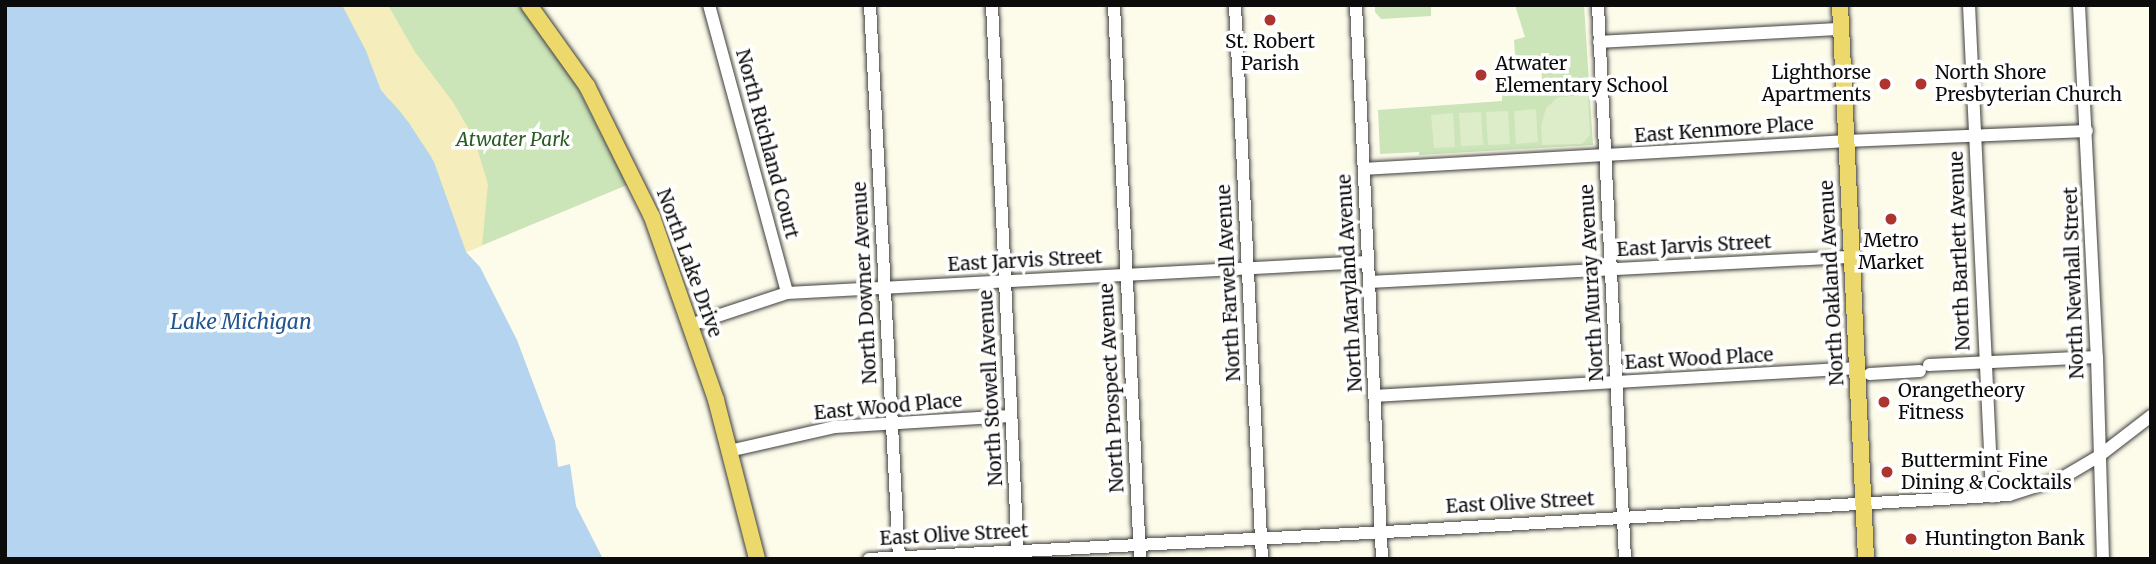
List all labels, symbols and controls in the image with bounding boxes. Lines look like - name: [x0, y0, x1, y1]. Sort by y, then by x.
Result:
- marker: St. Robert Parish: [1262, 12, 1278, 28]
- place label: St. Robert Parish: [1225, 31, 1315, 75]
- street label: North Richland Court: [731, 47, 803, 241]
- place label: Atwater Elementary School: [1495, 53, 1668, 97]
- place label: Lighthorse Apartments: [1762, 62, 1871, 106]
- place label: North Shore Presbyterian Church: [1935, 62, 2122, 106]
- marker: Atwater Elementary School: [1473, 67, 1489, 83]
- marker: Lighthorse Apartments: [1877, 76, 1893, 92]
- marker: North Shore Presbyterian Church: [1913, 76, 1929, 92]
- street label: East Kenmore Place: [1634, 112, 1814, 148]
- park label: Atwater Park: [456, 129, 570, 151]
- street label: North Bartlett Avenue: [1945, 151, 1975, 351]
- street label: North Maryland Avenue: [1333, 173, 1367, 393]
- street label: North Oakland Avenue: [1815, 180, 1849, 386]
- street label: North Downer Avenue: [848, 181, 882, 385]
- street label: North Farwell Avenue: [1212, 184, 1246, 382]
- street label: North Murray Avenue: [1575, 184, 1609, 382]
- street label: North Lake Drive: [652, 186, 726, 340]
- street label: North Newhall Street: [2059, 186, 2089, 380]
- marker: Metro Market: [1883, 211, 1899, 227]
- place label: Metro Market: [1858, 230, 1924, 274]
- street label: East Jarvis Street: [1616, 231, 1772, 261]
- street label: East Jarvis Street: [947, 246, 1103, 276]
- street label: North Prospect Avenue: [1095, 283, 1129, 493]
- street label: North Stowell Avenue: [974, 289, 1008, 487]
- water label: Lake Michigan: [170, 309, 312, 335]
- street label: East Wood Place: [1624, 344, 1774, 374]
- place label: Orangetheory Fitness: [1898, 380, 2025, 424]
- street label: East Wood Place: [813, 389, 963, 425]
- marker: Orangetheory Fitness: [1876, 394, 1892, 410]
- place label: Buttermint Fine Dining & Cocktails: [1901, 450, 2072, 494]
- marker: Buttermint Fine Dining & Cocktails: [1879, 464, 1895, 480]
- street label: East Olive Street: [1445, 488, 1595, 518]
- street label: East Olive Street: [879, 520, 1029, 550]
- place label: Huntington Bank: [1925, 528, 2085, 550]
- marker: Huntington Bank: [1903, 531, 1919, 547]

